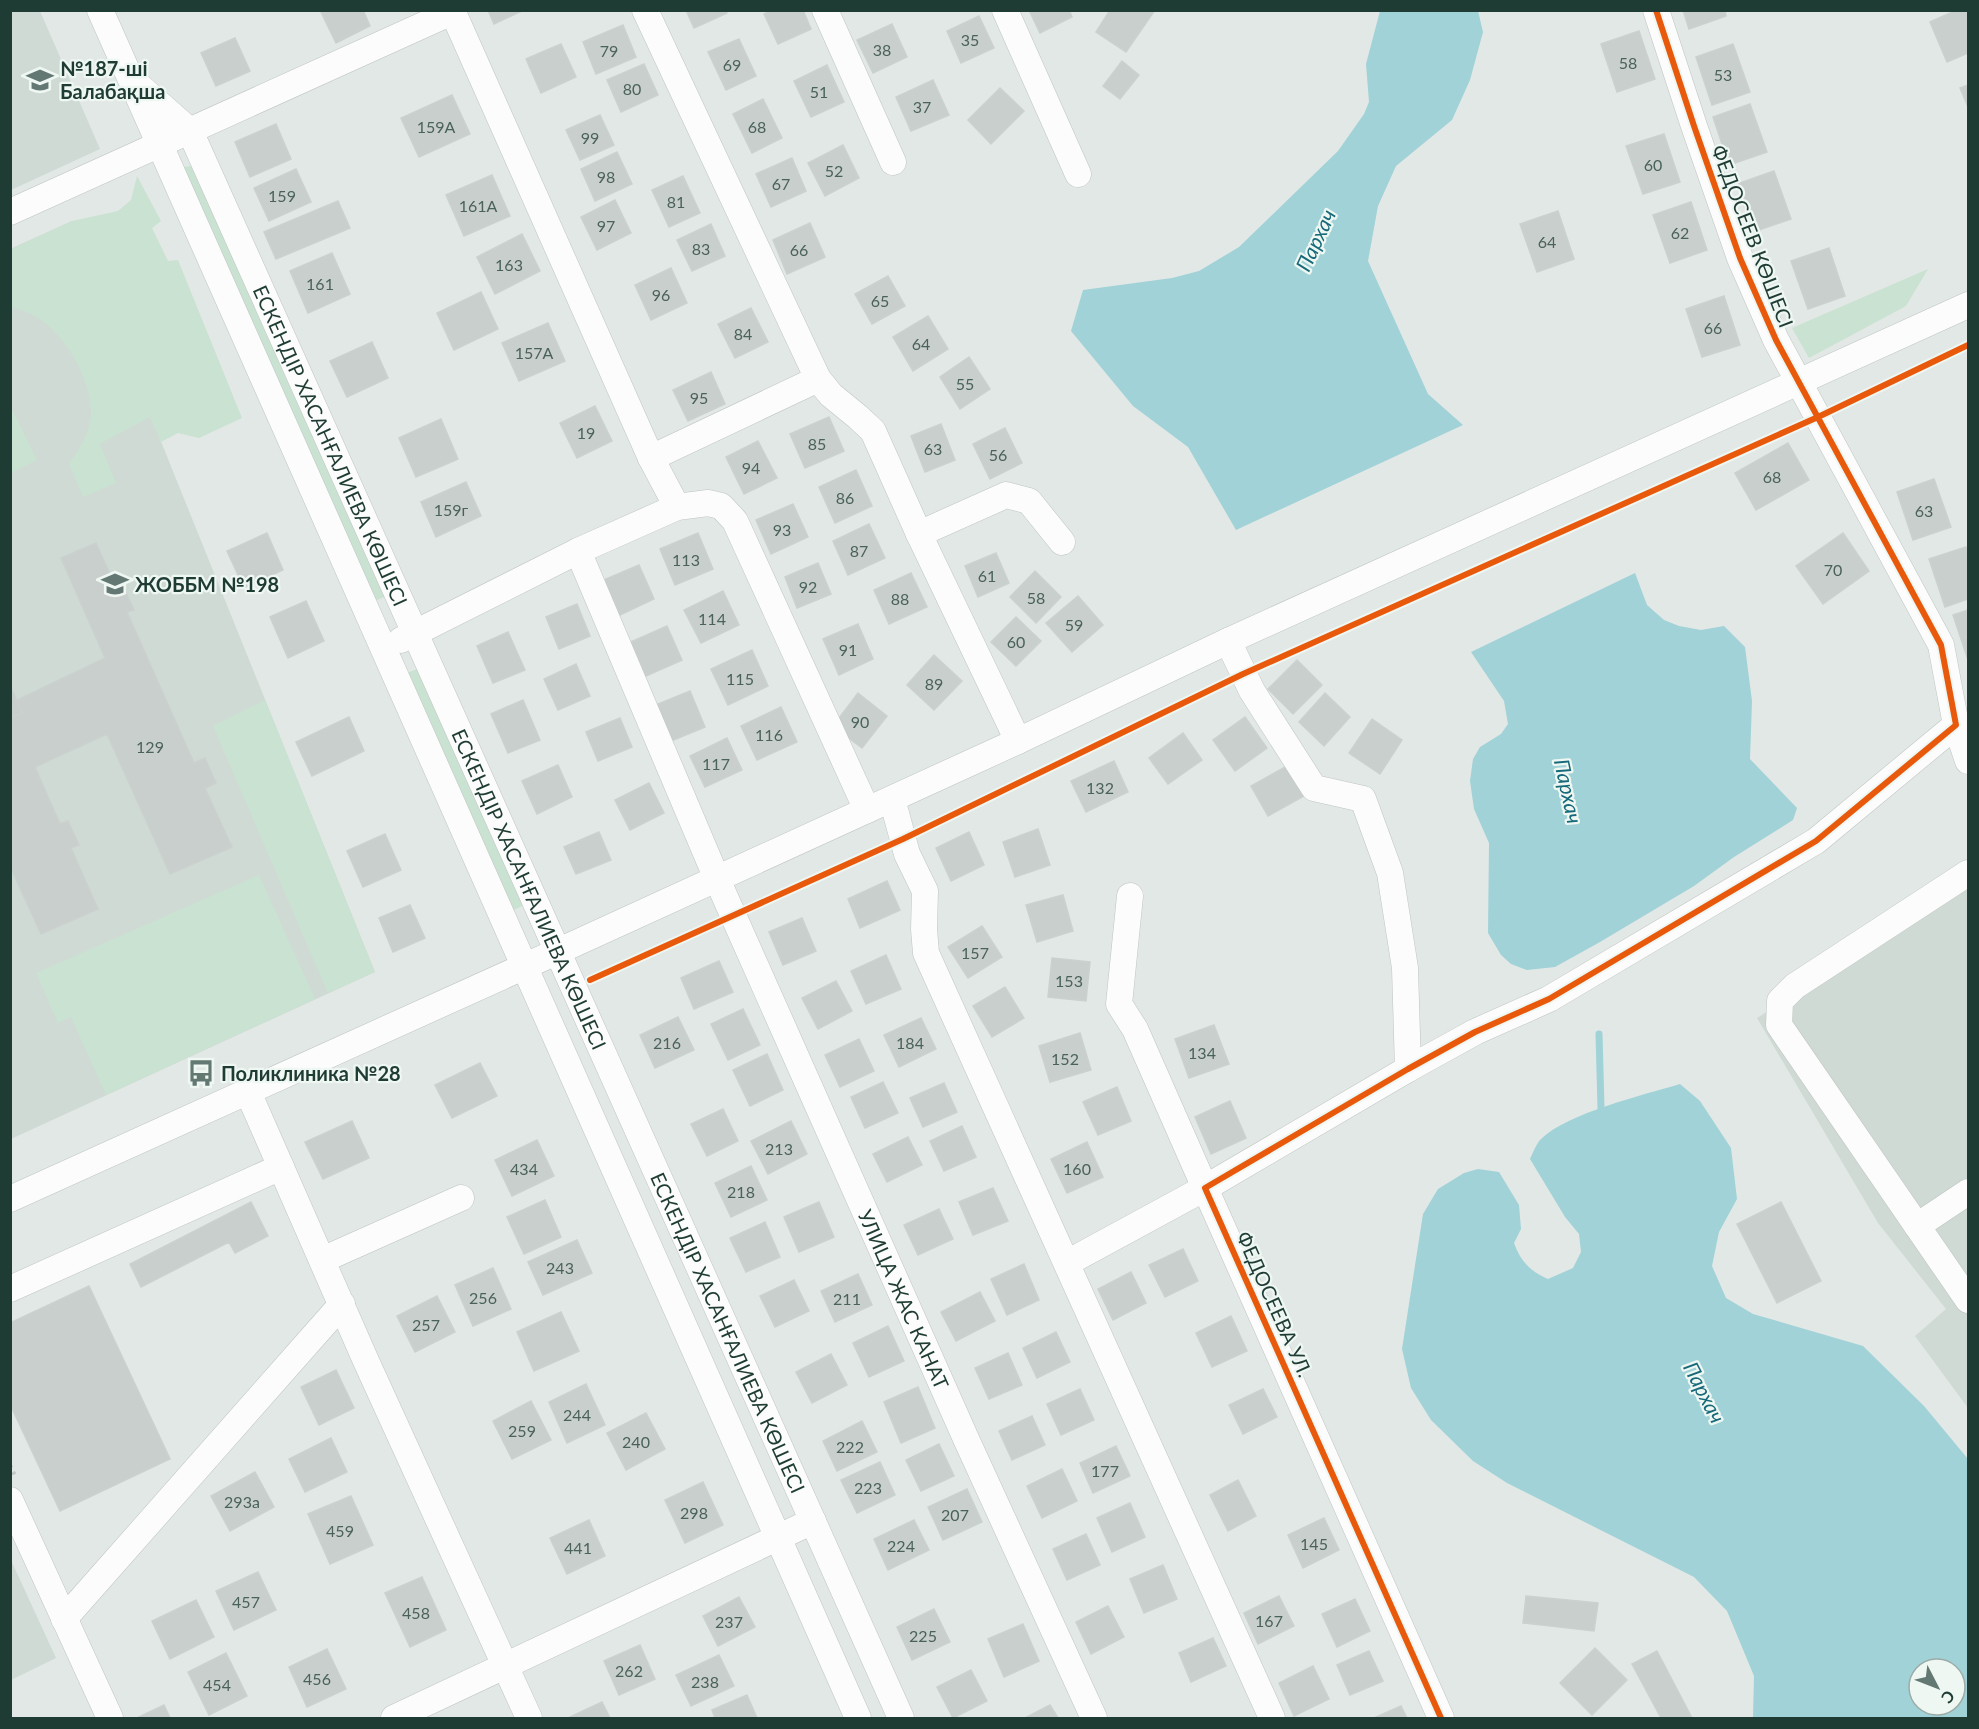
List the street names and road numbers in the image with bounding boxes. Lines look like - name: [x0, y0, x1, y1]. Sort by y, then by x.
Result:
- street label: ФЕДОСЕЕВ КӨШЕСІ: [1707, 141, 1799, 331]
- street label: ЕСКЕНДІР ХАСАНҒАЛИЕВА КӨШЕСІ: [249, 281, 413, 609]
- street label: ЕСКЕНДІР ХАСАНҒАЛИЕВА КӨШЕСІ: [447, 725, 612, 1053]
- street label: ЕСКЕНДІР ХАСАНҒАЛИЕВА КӨШЕСІ: [646, 1169, 811, 1497]
- street label: УЛИЦА ЖАС КАНАТ: [853, 1206, 954, 1393]
- street label: ФЕДОСЕЕВА УЛ.: [1232, 1227, 1318, 1381]

